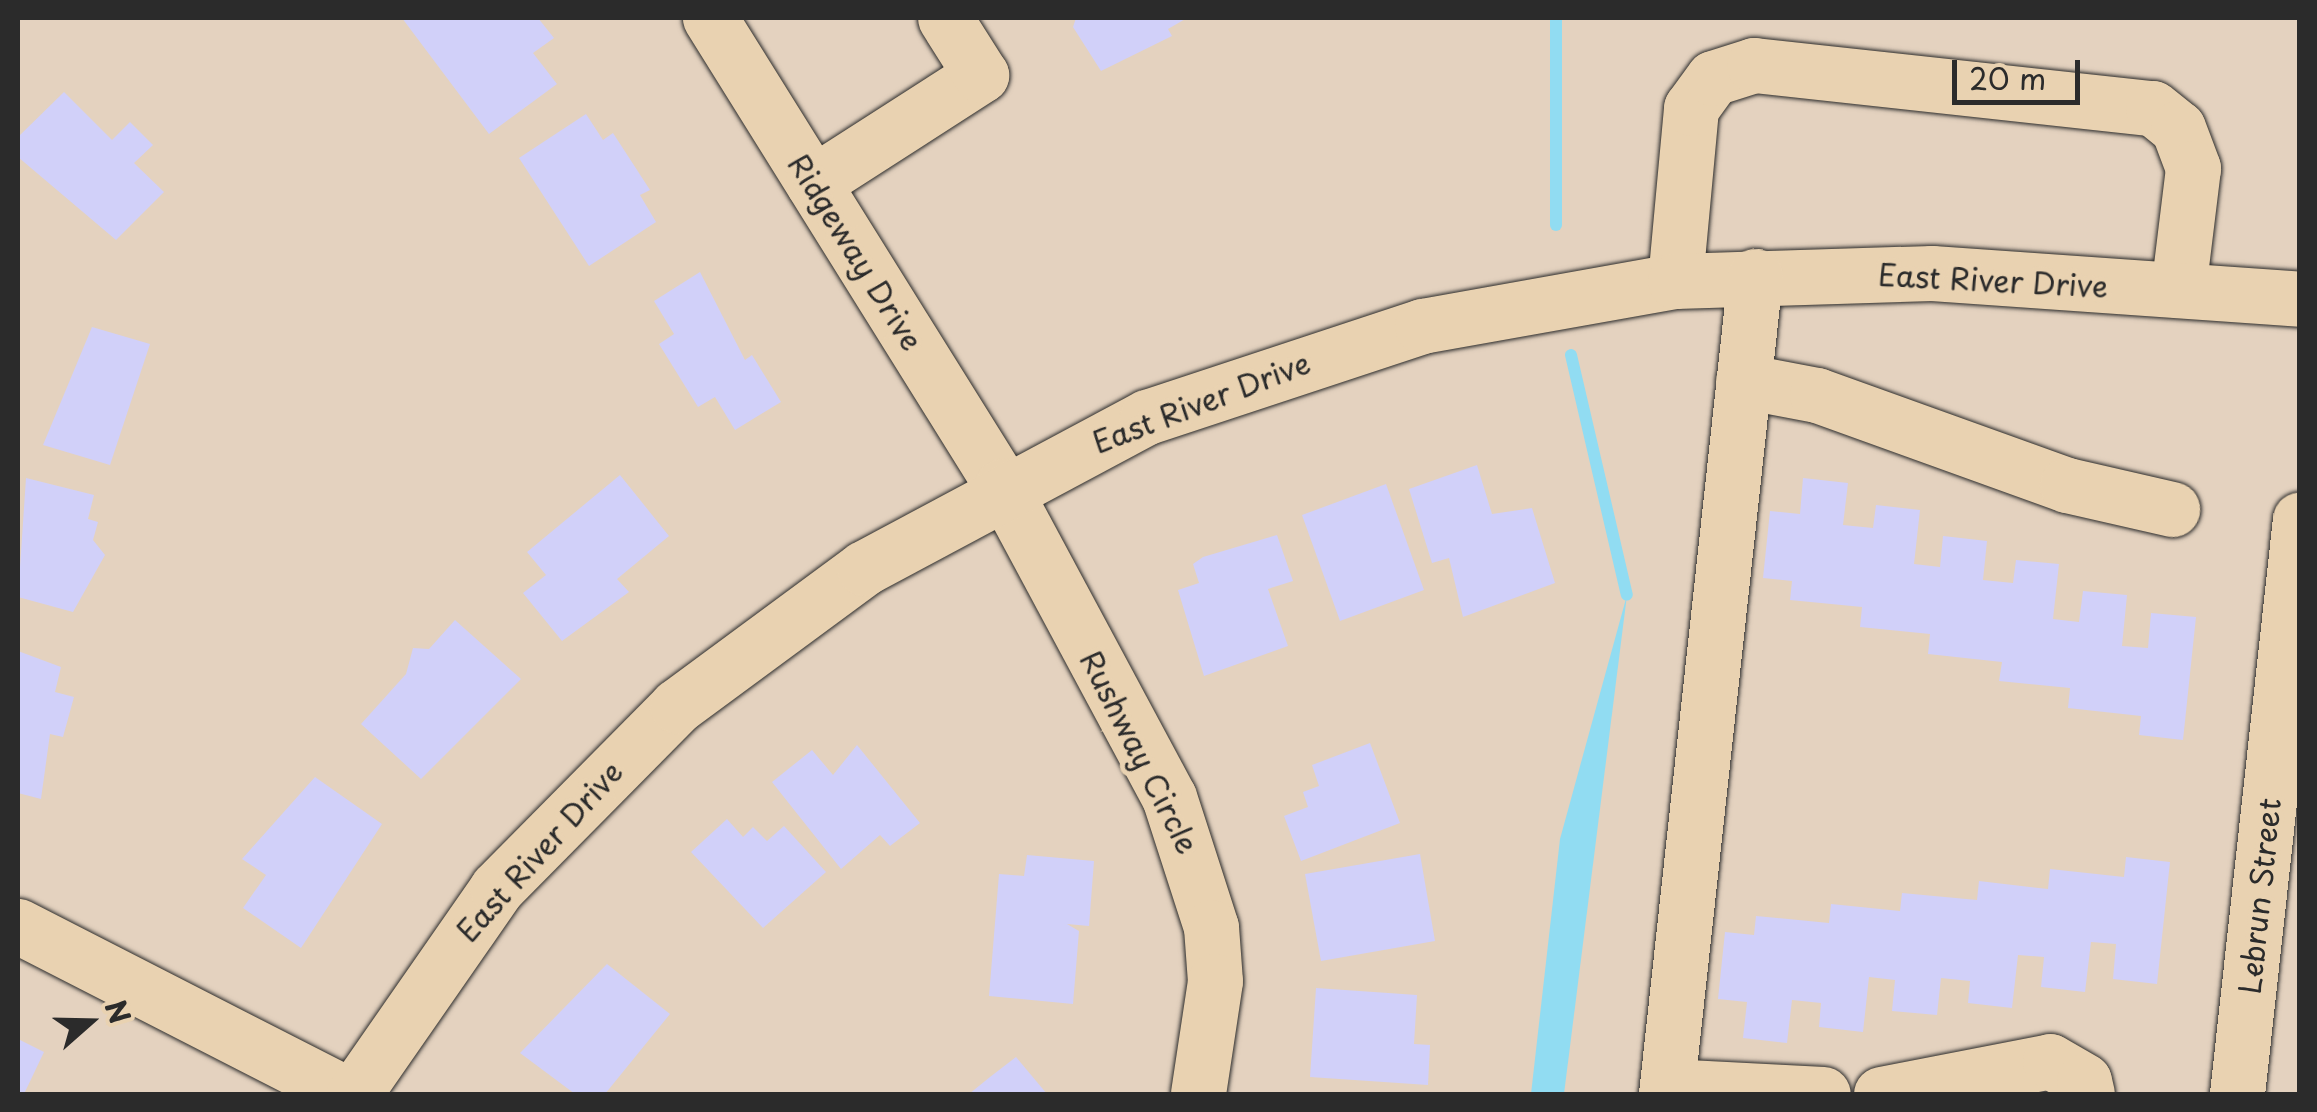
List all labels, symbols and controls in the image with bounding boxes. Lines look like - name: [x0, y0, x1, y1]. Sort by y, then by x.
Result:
- scale bar: [1957, 40, 2084, 102]
- text: 20 m: [1969, 55, 2046, 100]
- street label: Ridgeway Drive: [781, 147, 931, 357]
- street label: East River Drive: [1876, 256, 2110, 304]
- street label: East River Drive: [1086, 344, 1316, 460]
- street label: Rushway Circle: [1073, 644, 1207, 860]
- street label: East River Drive: [448, 753, 630, 949]
- street label: Lebrun Street: [2231, 796, 2287, 996]
- north arrow: [40, 972, 140, 1072]
- text: N: [95, 994, 143, 1029]

